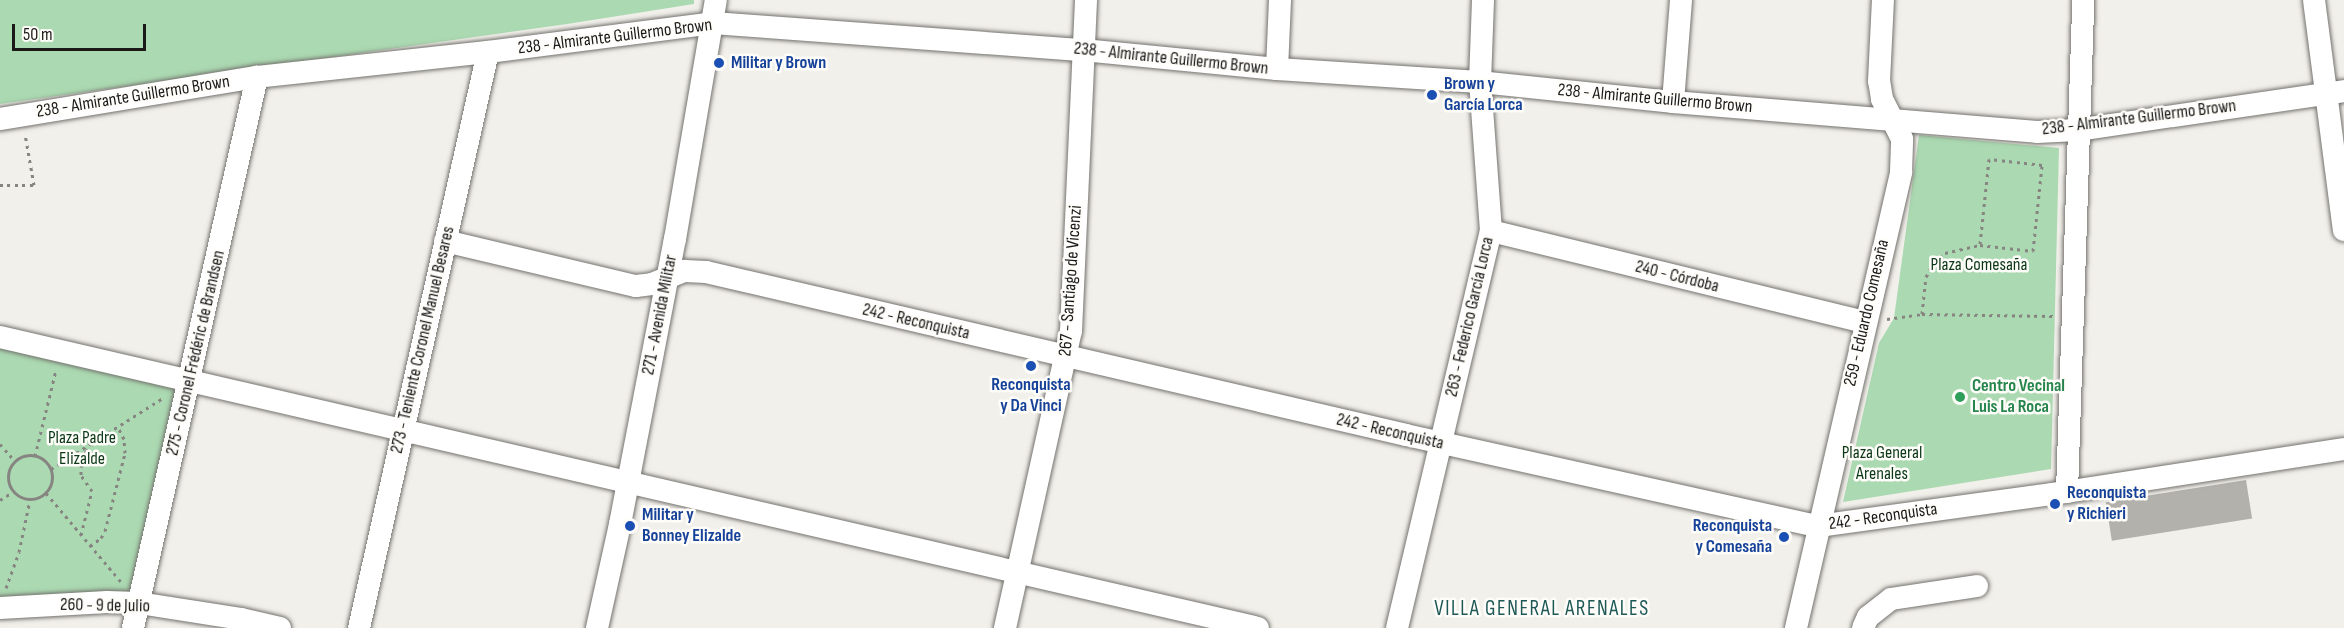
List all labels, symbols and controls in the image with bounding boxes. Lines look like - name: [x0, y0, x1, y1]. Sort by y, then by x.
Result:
- scale bar: [15, 12, 148, 50]
- street label: 238 - Almirante Guillermo Brown: [517, 14, 713, 60]
- text: 50 m: [23, 24, 53, 45]
- street label: 238 - Almirante Guillermo Brown: [1073, 38, 1269, 80]
- place label: Militar y Brown: [731, 52, 826, 74]
- marker: Militar y Brown: [712, 56, 726, 70]
- street label: 238 - Almirante Guillermo Brown: [35, 71, 231, 123]
- place label: Brown y García Lorca: [1444, 74, 1523, 116]
- street label: 238 - Almirante Guillermo Brown: [1557, 80, 1753, 118]
- marker: Brown y García Lorca: [1425, 88, 1439, 102]
- street label: 238 - Almirante Guillermo Brown: [2041, 95, 2237, 141]
- street label: 267 - Santiago de Vicenzi: [1055, 205, 1087, 357]
- street label: 273 - Teniente Coronel Manuel Besares: [386, 224, 460, 456]
- street label: 263 - Federico García Lorca: [1441, 235, 1499, 399]
- street label: 259 - Eduardo Comesaña: [1840, 238, 1894, 388]
- street label: 275 - Coronel Frédéric de Brandsen: [162, 248, 230, 458]
- street label: 271 - Avenida Militar: [638, 253, 682, 377]
- park label: Plaza Comesaña: [1931, 254, 2027, 276]
- street label: 240 - Córdoba: [1633, 256, 1721, 298]
- street label: 242 - Reconquista: [860, 299, 972, 345]
- marker: Reconquista y Da Vinci: [1024, 359, 1038, 373]
- place label: Reconquista y Da Vinci: [991, 375, 1071, 418]
- place label: Centro Vecinal Luis La Roca: [1972, 376, 2065, 418]
- marker: Centro Vecinal Luis La Roca: [1953, 390, 1967, 404]
- street label: 242 - Reconquista: [1334, 409, 1446, 455]
- park label: Plaza Padre Elizalde: [48, 428, 116, 470]
- park label: Plaza General Arenales: [1842, 443, 1922, 486]
- place label: Reconquista y Richieri: [2067, 483, 2146, 526]
- marker: Reconquista y Richieri: [2048, 497, 2062, 511]
- street label: 242 - Reconquista: [1827, 499, 1939, 535]
- place label: Militar y Bonney Elizalde: [642, 505, 741, 548]
- place label: Reconquista y Comesaña: [1693, 516, 1772, 558]
- marker: Militar y Bonney Elizalde: [623, 519, 637, 533]
- marker: Reconquista y Comesaña: [1777, 530, 1791, 544]
- street label: 260 - 9 de Julio: [60, 594, 150, 618]
- district label: VILLA GENERAL ARENALES: [1434, 596, 1650, 622]

